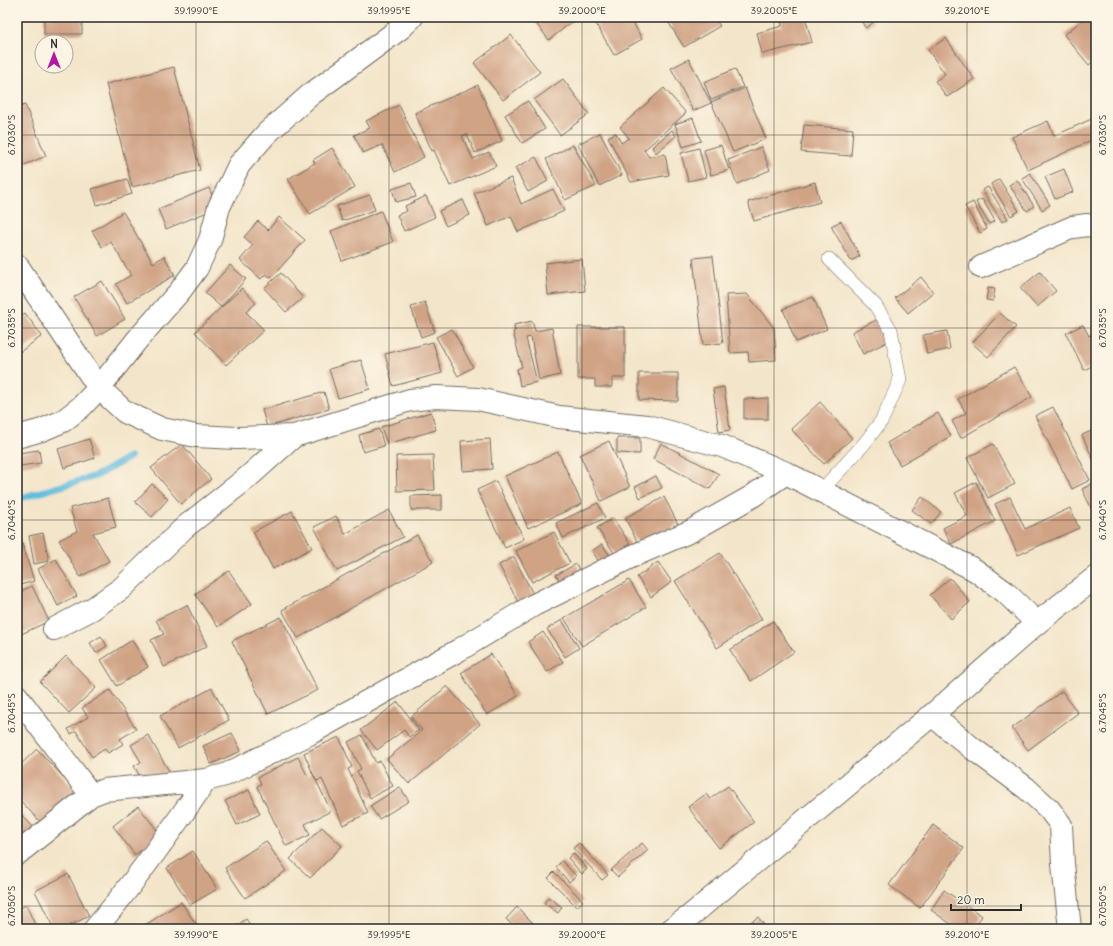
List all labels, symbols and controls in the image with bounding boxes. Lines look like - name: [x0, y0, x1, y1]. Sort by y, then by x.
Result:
- text: 39.1990°E: [174, 4, 218, 17]
- text: 39.1995°E: [367, 4, 411, 17]
- text: 39.2000°E: [558, 4, 606, 17]
- text: 39.2005°E: [751, 4, 798, 17]
- text: 39.2010°E: [944, 4, 990, 17]
- north arrow: [34, 34, 74, 74]
- text: N: [50, 37, 58, 51]
- text: 6.7030°S: [5, 114, 18, 155]
- text: 6.7030°S: [1096, 114, 1109, 155]
- text: 6.7035°S: [5, 308, 18, 348]
- text: 6.7035°S: [1096, 308, 1109, 348]
- text: 6.7040°S: [5, 499, 18, 540]
- text: 6.7040°S: [1096, 499, 1109, 540]
- text: 6.7045°S: [5, 693, 18, 733]
- text: 6.7045°S: [1096, 693, 1109, 733]
- text: 6.7050°S: [5, 885, 18, 926]
- text: 6.7050°S: [1096, 885, 1109, 926]
- scale bar: [951, 886, 1021, 912]
- text: 20 m: [957, 892, 985, 907]
- text: 39.1990°E: [174, 928, 218, 941]
- text: 39.1995°E: [367, 928, 411, 941]
- text: 39.2000°E: [558, 928, 606, 941]
- text: 39.2005°E: [751, 928, 798, 941]
- text: 39.2010°E: [944, 928, 990, 941]

